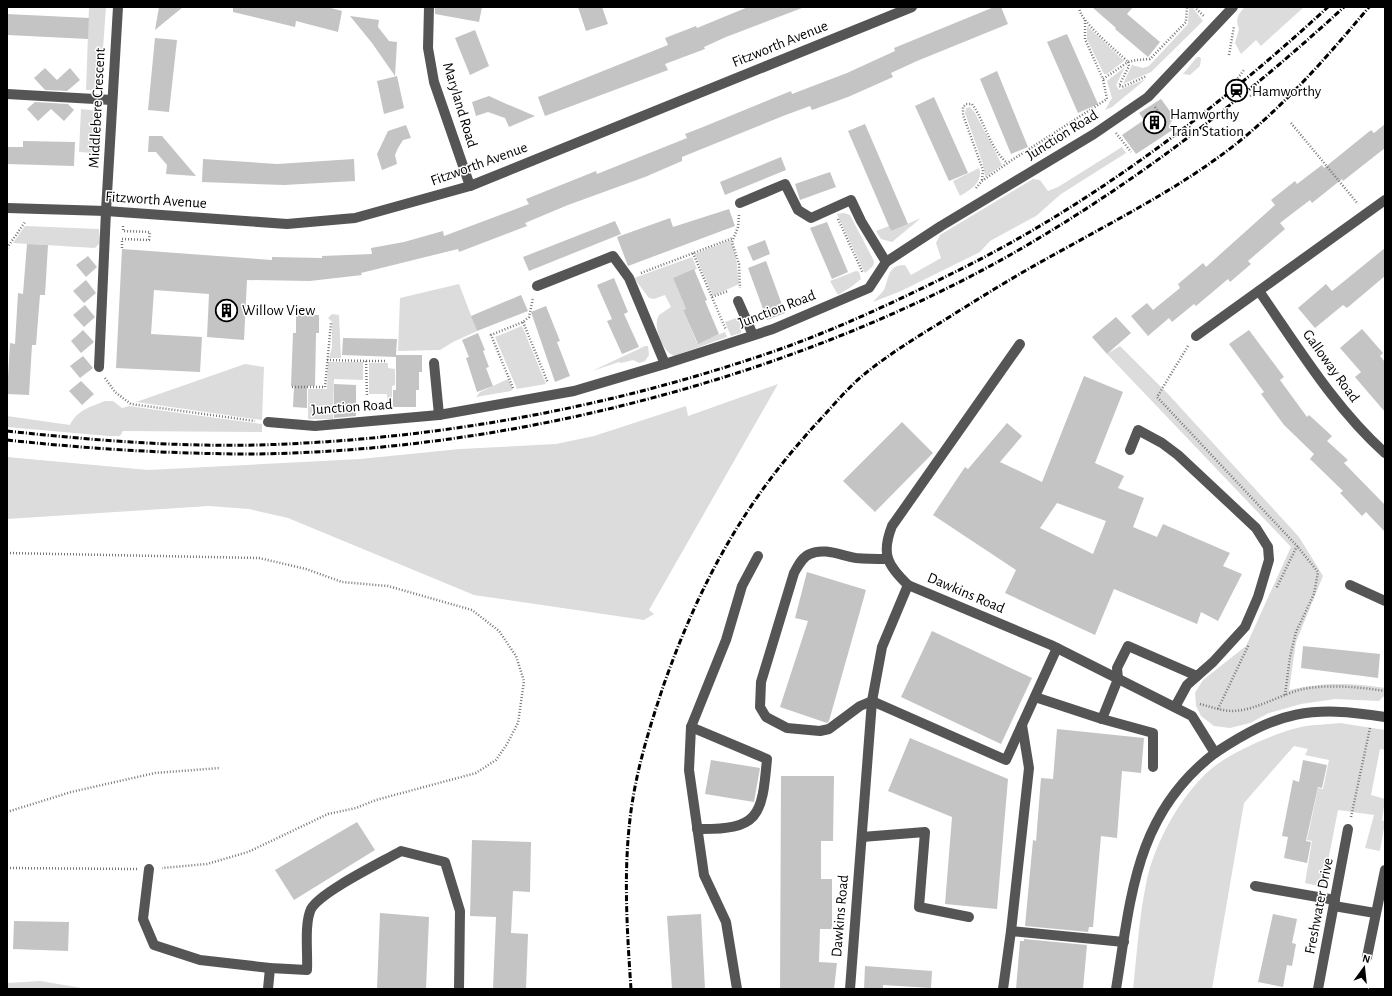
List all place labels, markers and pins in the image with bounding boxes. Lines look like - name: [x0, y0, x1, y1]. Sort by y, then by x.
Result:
- station icon: Hamworthy: [1224, 78, 1250, 104]
- place label: Hamworthy: [1252, 84, 1322, 99]
- place label: Hamworthy Train Station: [1170, 107, 1244, 139]
- building icon: Hamworthy Train Station: [1141, 110, 1167, 136]
- building icon: Willow View: [214, 297, 240, 323]
- place label: Willow View: [242, 303, 315, 318]

